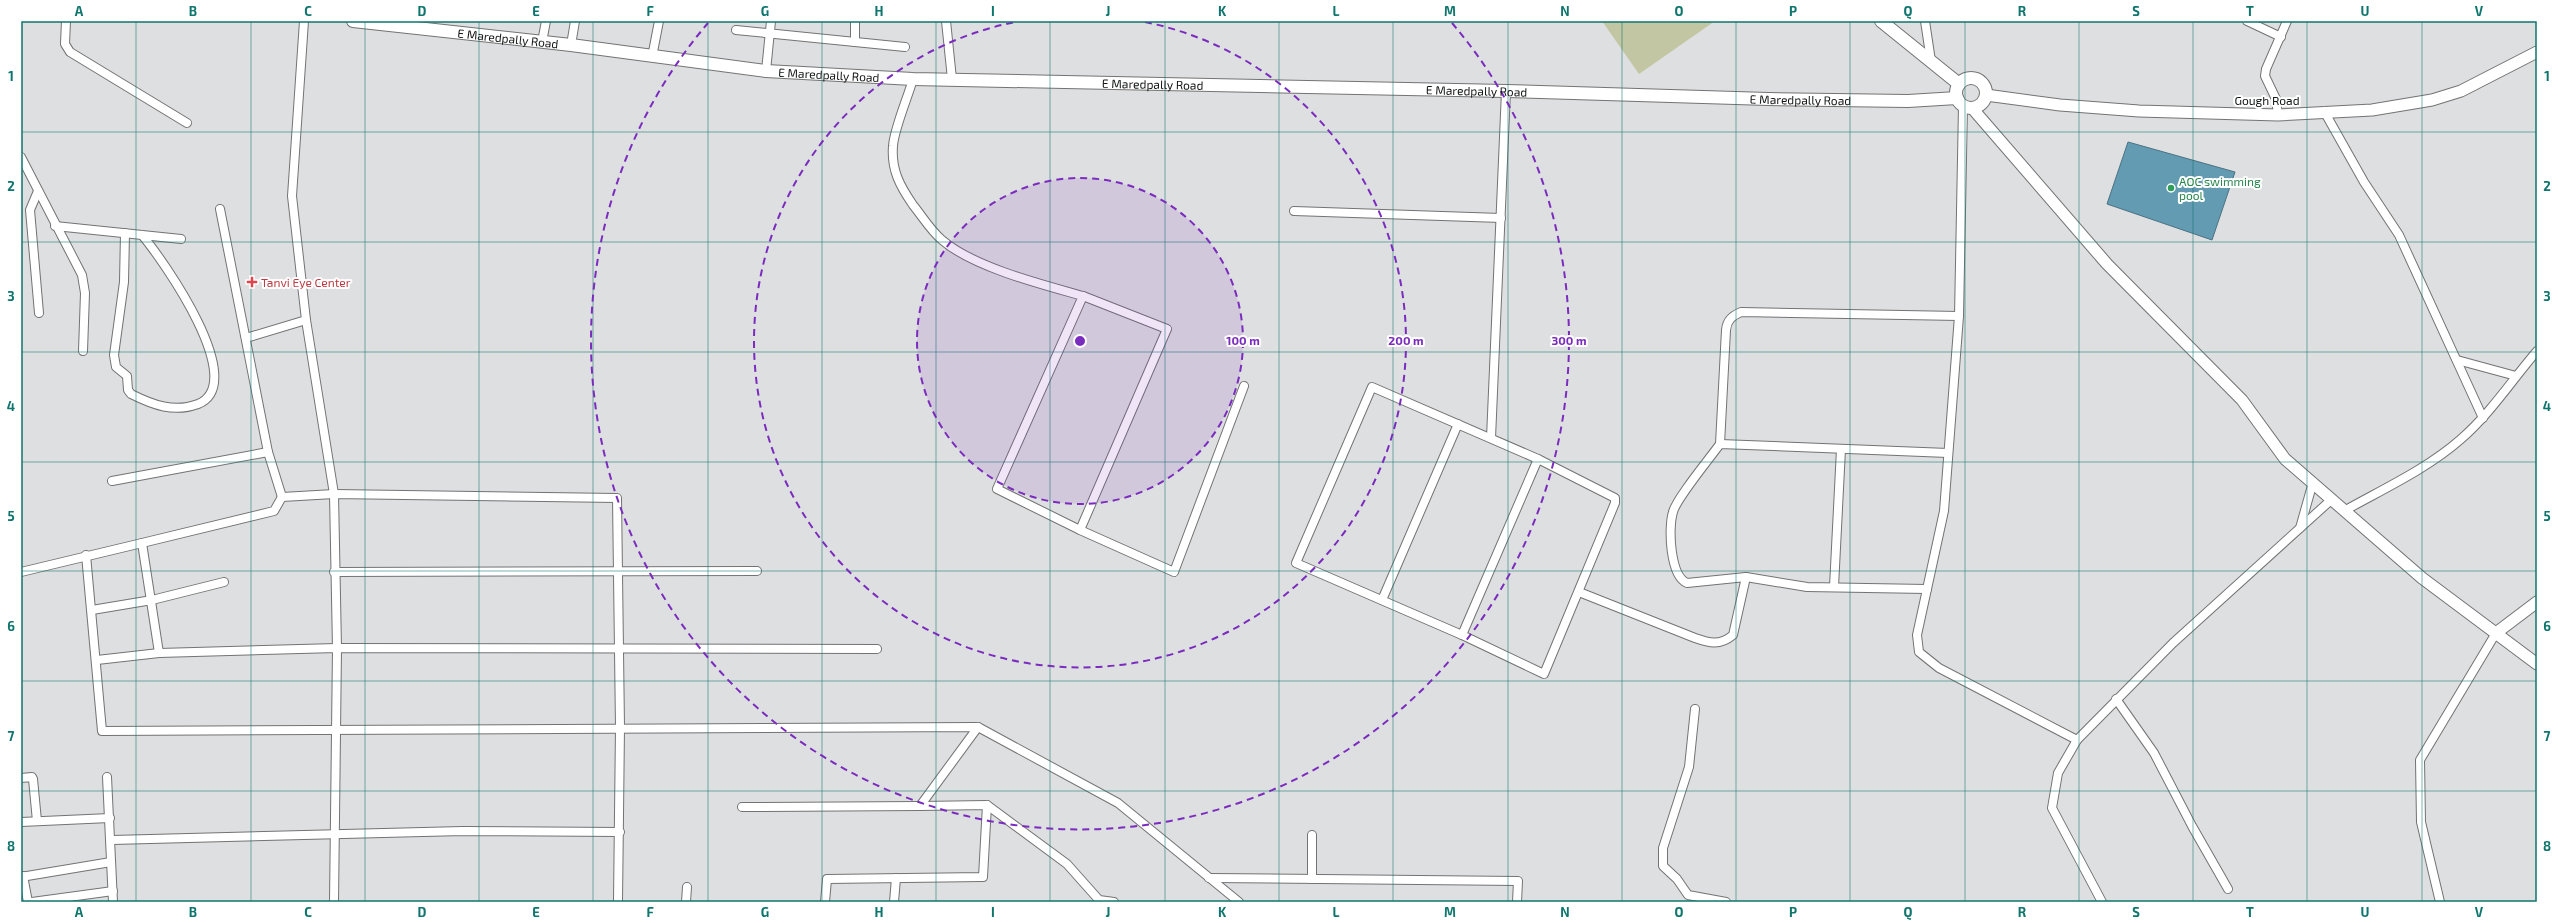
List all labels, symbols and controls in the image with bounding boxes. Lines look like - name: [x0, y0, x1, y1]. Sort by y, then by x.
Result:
- text: A: [75, 3, 84, 19]
- text: B: [189, 3, 197, 19]
- text: C: [304, 3, 312, 19]
- text: D: [418, 3, 427, 19]
- text: E: [532, 3, 540, 19]
- text: F: [646, 3, 654, 19]
- text: G: [761, 3, 769, 19]
- text: H: [875, 3, 884, 19]
- text: I: [991, 3, 995, 19]
- text: J: [1106, 3, 1110, 19]
- text: K: [1218, 3, 1227, 19]
- text: L: [1333, 3, 1340, 19]
- text: M: [1444, 3, 1456, 19]
- text: N: [1560, 3, 1570, 19]
- text: O: [1675, 3, 1684, 19]
- text: P: [1789, 3, 1797, 19]
- text: Q: [1904, 3, 1913, 20]
- text: R: [2018, 3, 2027, 19]
- text: S: [2132, 3, 2140, 19]
- text: T: [2246, 3, 2254, 19]
- text: U: [2361, 3, 2370, 19]
- text: V: [2475, 3, 2484, 19]
- street label: E Maredpally Road: [457, 26, 559, 51]
- street label: E Maredpally Road: [778, 65, 880, 84]
- text: 1: [8, 68, 14, 84]
- text: 1: [2544, 68, 2550, 84]
- street label: E Maredpally Road: [1102, 76, 1204, 92]
- street label: E Maredpally Road: [1426, 82, 1528, 99]
- street label: E Maredpally Road: [1750, 91, 1851, 107]
- street label: Gough Road: [2234, 93, 2300, 107]
- place label: AOC swimming pool: [2179, 174, 2261, 202]
- text: 2: [7, 178, 15, 194]
- text: 2: [2543, 178, 2551, 194]
- marker: AOC swimming pool: [2166, 183, 2176, 193]
- place label: Tanvi Eye Center: [261, 275, 351, 289]
- marker: Tanvi Eye Center: [246, 276, 258, 288]
- text: 3: [7, 288, 15, 304]
- text: 3: [2543, 288, 2551, 304]
- text: 100 m: [1226, 333, 1260, 347]
- text: 200 m: [1388, 333, 1424, 347]
- text: 300 m: [1551, 333, 1587, 347]
- centre of rings: [1073, 334, 1087, 348]
- text: 4: [7, 398, 15, 414]
- text: 4: [2543, 398, 2551, 414]
- text: 5: [7, 508, 15, 524]
- text: 5: [2543, 508, 2551, 524]
- text: 6: [7, 618, 15, 634]
- text: 6: [2543, 618, 2551, 634]
- text: 7: [8, 728, 15, 744]
- text: 7: [2544, 728, 2551, 744]
- text: 8: [7, 838, 15, 854]
- text: 8: [2543, 838, 2551, 854]
- text: A: [75, 904, 84, 920]
- text: B: [189, 904, 197, 920]
- text: C: [304, 904, 312, 920]
- text: D: [418, 904, 427, 920]
- text: E: [532, 904, 540, 920]
- text: F: [646, 904, 654, 920]
- text: G: [761, 904, 769, 920]
- text: H: [875, 904, 884, 920]
- text: I: [991, 904, 995, 920]
- text: J: [1106, 904, 1110, 920]
- text: K: [1218, 904, 1227, 920]
- text: L: [1333, 904, 1340, 920]
- text: M: [1444, 904, 1456, 920]
- text: N: [1560, 904, 1570, 920]
- text: O: [1675, 904, 1684, 920]
- text: P: [1789, 904, 1797, 920]
- text: Q: [1904, 904, 1913, 921]
- text: R: [2018, 904, 2027, 920]
- text: S: [2132, 904, 2140, 920]
- text: T: [2246, 904, 2254, 920]
- text: U: [2361, 904, 2370, 920]
- text: V: [2475, 904, 2484, 920]

